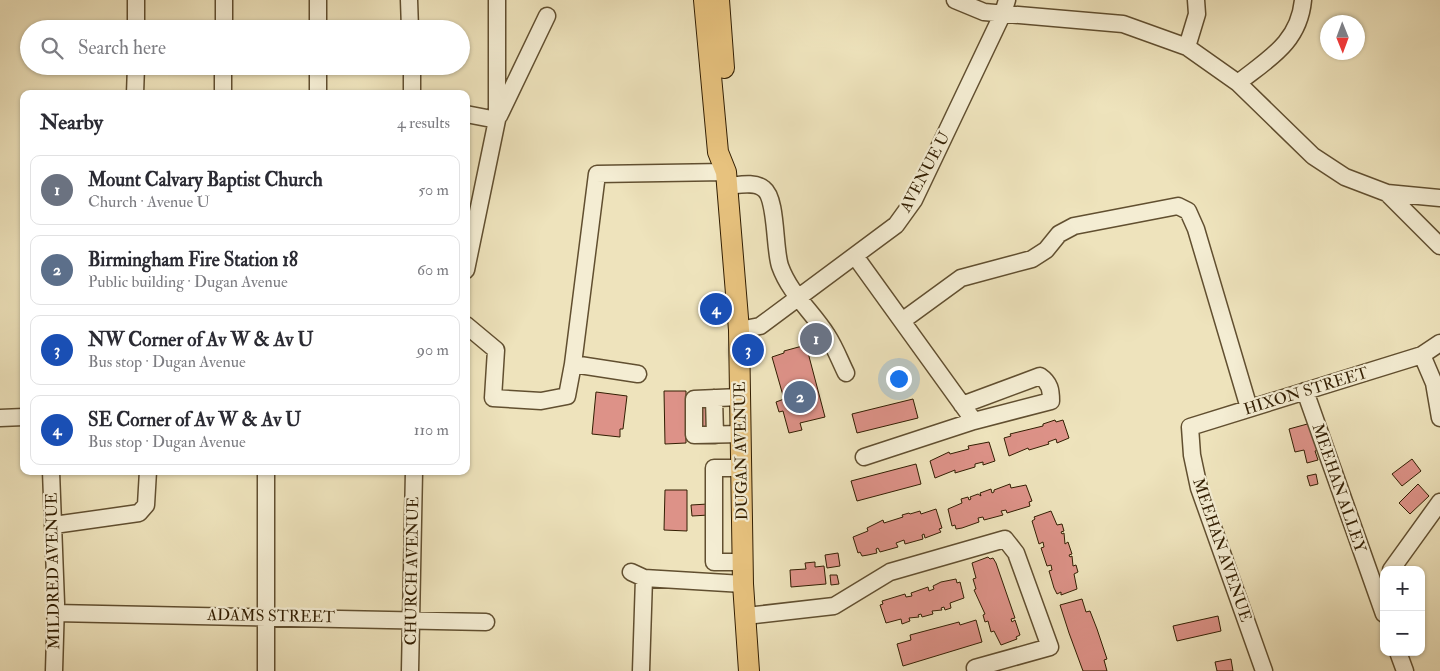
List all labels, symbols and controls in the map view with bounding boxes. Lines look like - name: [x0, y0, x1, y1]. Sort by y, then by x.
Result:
- north arrow: [1320, 15, 1365, 60]
- search box: [20, 20, 470, 75]
- icon: search: [38, 34, 66, 62]
- text: Search here: [78, 36, 166, 60]
- text: Nearby: [40, 109, 103, 136]
- text: 4 results: [397, 113, 450, 133]
- street label: AVENUE U: [895, 128, 955, 216]
- text: Mount Calvary Baptist Church: [88, 168, 323, 192]
- text: 1: [54, 180, 60, 200]
- text: 50 m: [418, 180, 449, 200]
- text: Church · Avenue U: [88, 192, 210, 212]
- text: Birmingham Fire Station 18: [88, 248, 298, 272]
- text: 2: [53, 260, 61, 280]
- text: 60 m: [417, 260, 449, 280]
- text: Public building · Dugan Avenue: [88, 272, 288, 292]
- pin: 4: [700, 290, 732, 328]
- pin: 1: [800, 320, 832, 358]
- text: NW Corner of Av W & Av U: [88, 328, 313, 352]
- pin: 3: [732, 331, 764, 369]
- text: 3: [54, 340, 60, 360]
- text: 90 m: [417, 340, 449, 360]
- text: Bus stop · Dugan Avenue: [88, 352, 246, 372]
- street label: HIXON STREET: [1241, 363, 1371, 419]
- your location: [886, 366, 912, 392]
- pin: 2: [784, 378, 816, 416]
- street label: DUGAN AVENUE: [730, 381, 752, 521]
- text: SE Corner of Av W & Av U: [88, 408, 301, 432]
- text: 4: [53, 420, 61, 440]
- text: 110 m: [414, 420, 449, 440]
- street label: MEEHAN ALLEY: [1308, 421, 1371, 556]
- text: Bus stop · Dugan Avenue: [88, 432, 246, 452]
- street label: MEEHAN AVENUE: [1188, 475, 1256, 625]
- street label: MILDRED AVENUE: [42, 492, 64, 650]
- street label: CHURCH AVENUE: [401, 496, 423, 646]
- map controls: [1380, 566, 1425, 656]
- button: +: [1380, 566, 1425, 611]
- street label: ADAMS STREET: [206, 605, 335, 627]
- button: −: [1380, 611, 1425, 656]

